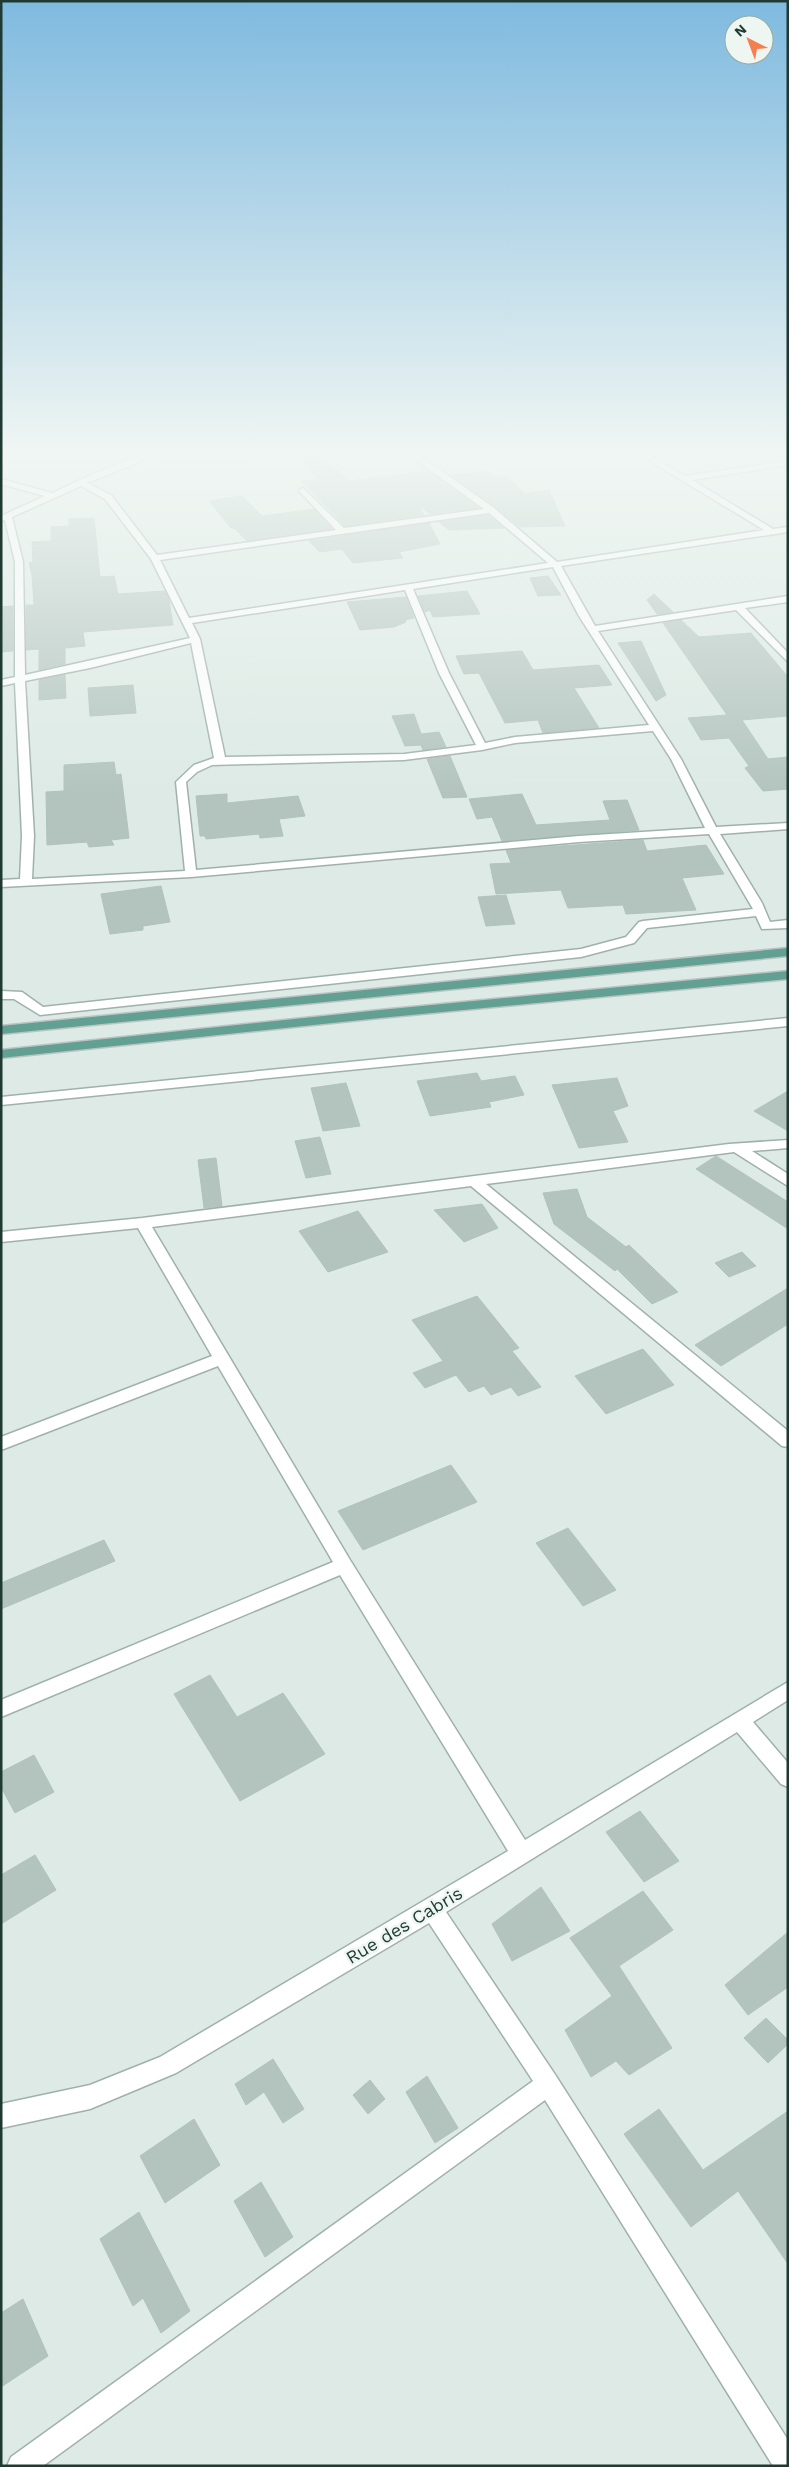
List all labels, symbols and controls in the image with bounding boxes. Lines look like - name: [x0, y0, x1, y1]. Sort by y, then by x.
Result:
- north arrow: [724, 15, 774, 65]
- text: N: [731, 21, 750, 40]
- street label: Rue des Cabris: [342, 1882, 466, 1968]

